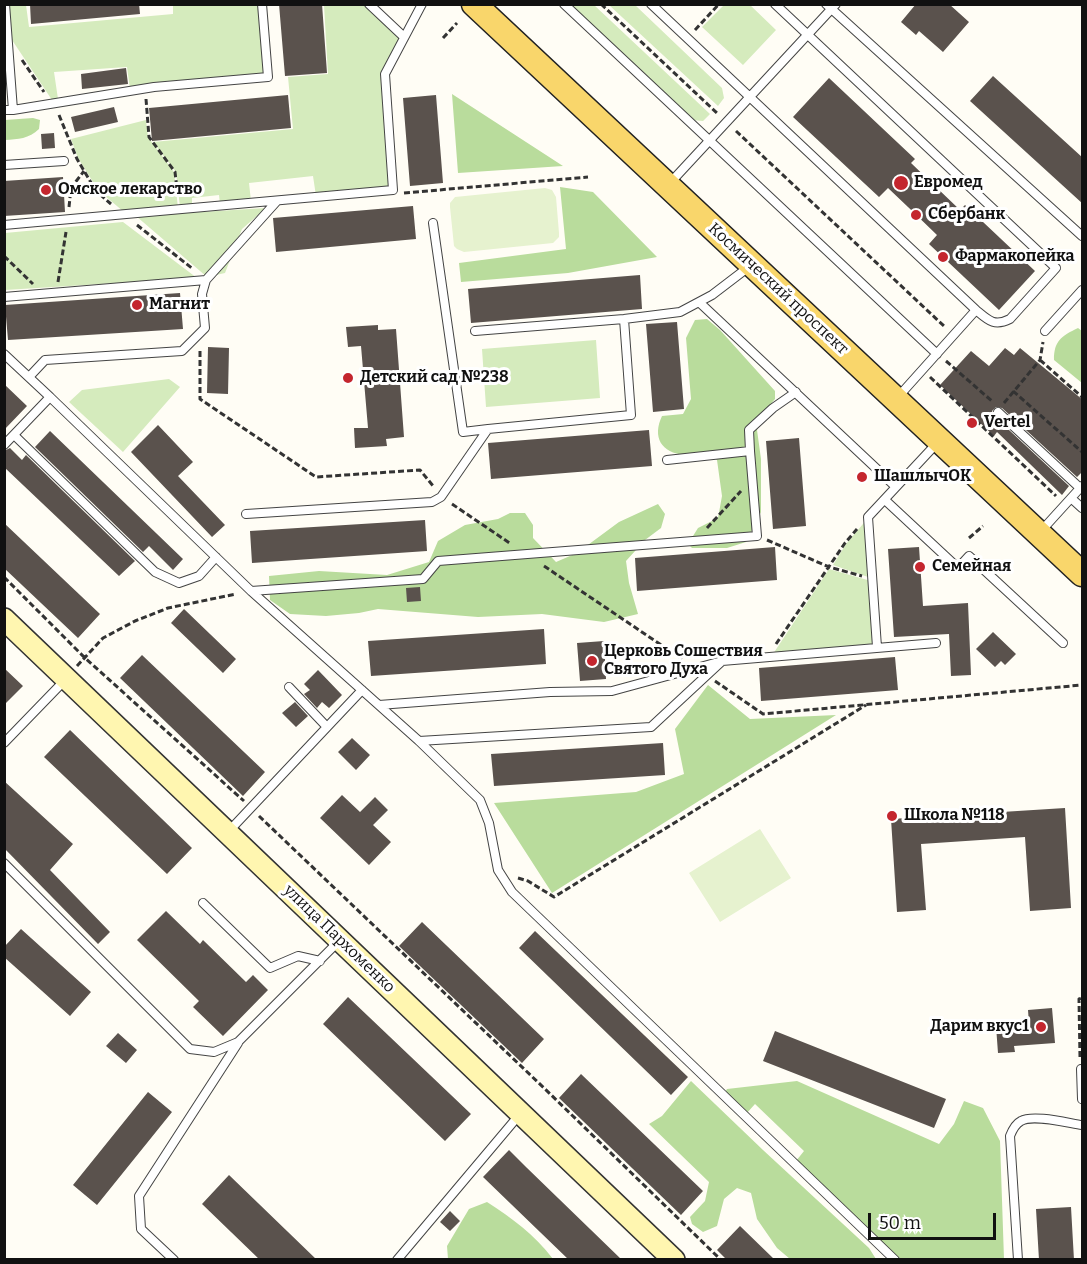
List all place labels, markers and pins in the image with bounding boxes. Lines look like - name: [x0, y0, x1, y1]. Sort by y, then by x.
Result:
- place label: Евромед: [914, 173, 983, 193]
- marker: Евромед: [892, 174, 910, 192]
- place label: Омское лекарство: [58, 180, 202, 200]
- marker: Омское лекарство: [39, 183, 53, 197]
- place label: Сбербанк: [928, 205, 1005, 225]
- marker: Сбербанк: [909, 208, 923, 222]
- place label: Фармакопейка: [955, 247, 1075, 267]
- marker: Фармакопейка: [936, 250, 950, 264]
- place label: Магнит: [149, 295, 210, 315]
- marker: Магнит: [130, 298, 144, 312]
- place label: Детский сад №238: [360, 368, 509, 388]
- marker: Детский сад №238: [341, 371, 355, 385]
- place label: Vertel: [984, 413, 1030, 433]
- marker: Vertel: [965, 416, 979, 430]
- place label: ШашлычОК: [874, 467, 972, 487]
- marker: ШашлычОК: [855, 470, 869, 484]
- place label: Семейная: [932, 557, 1011, 577]
- marker: Семейная: [913, 560, 927, 574]
- place label: Церковь Сошествия Святого Духа: [604, 642, 763, 680]
- marker: Церковь Сошествия Святого Духа: [585, 654, 599, 668]
- place label: Школа №118: [904, 806, 1005, 826]
- marker: Школа №118: [885, 809, 899, 823]
- place label: Дарим вкус1: [930, 1017, 1029, 1037]
- marker: Дарим вкус1: [1034, 1020, 1048, 1034]

